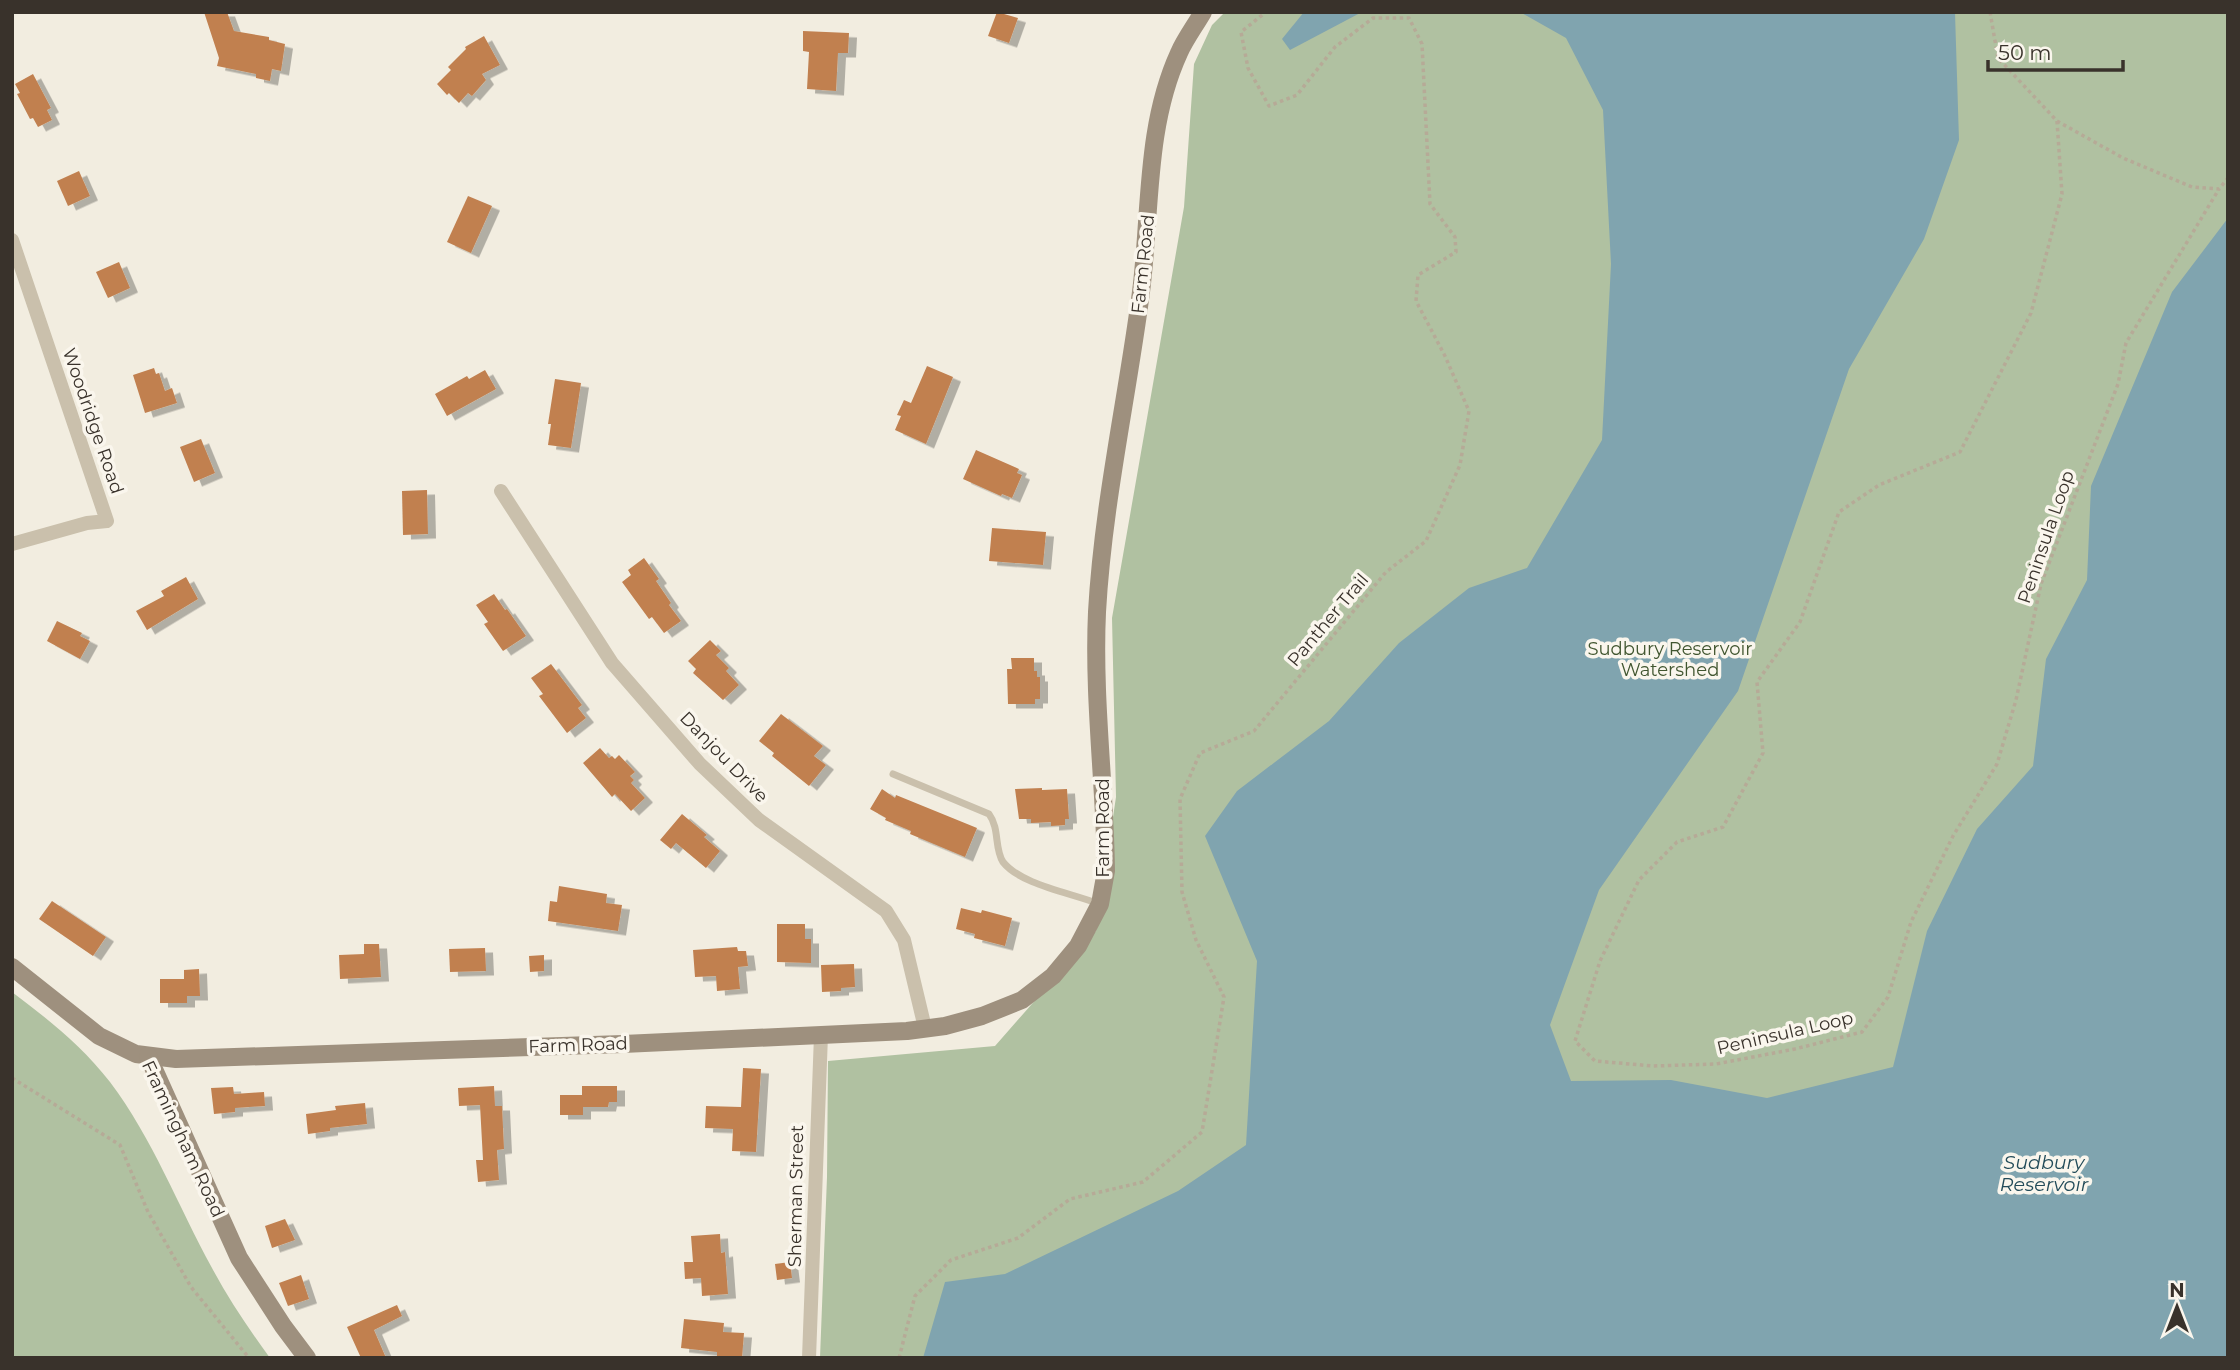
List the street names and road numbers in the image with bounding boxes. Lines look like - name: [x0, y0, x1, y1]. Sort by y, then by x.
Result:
- street label: Farm Road: [1127, 213, 1159, 315]
- street label: Woodridge Road: [58, 345, 128, 497]
- street label: Peninsula Loop: [2013, 468, 2079, 606]
- street label: Panther Trail: [1283, 569, 1373, 671]
- street label: Danjou Drive: [675, 707, 773, 807]
- street label: Farm Road: [1092, 778, 1114, 878]
- street label: Peninsula Loop: [1715, 1007, 1855, 1059]
- street label: Farm Road: [528, 1032, 628, 1058]
- street label: Framingham Road: [137, 1057, 229, 1221]
- street label: Sherman Street: [784, 1125, 808, 1267]

